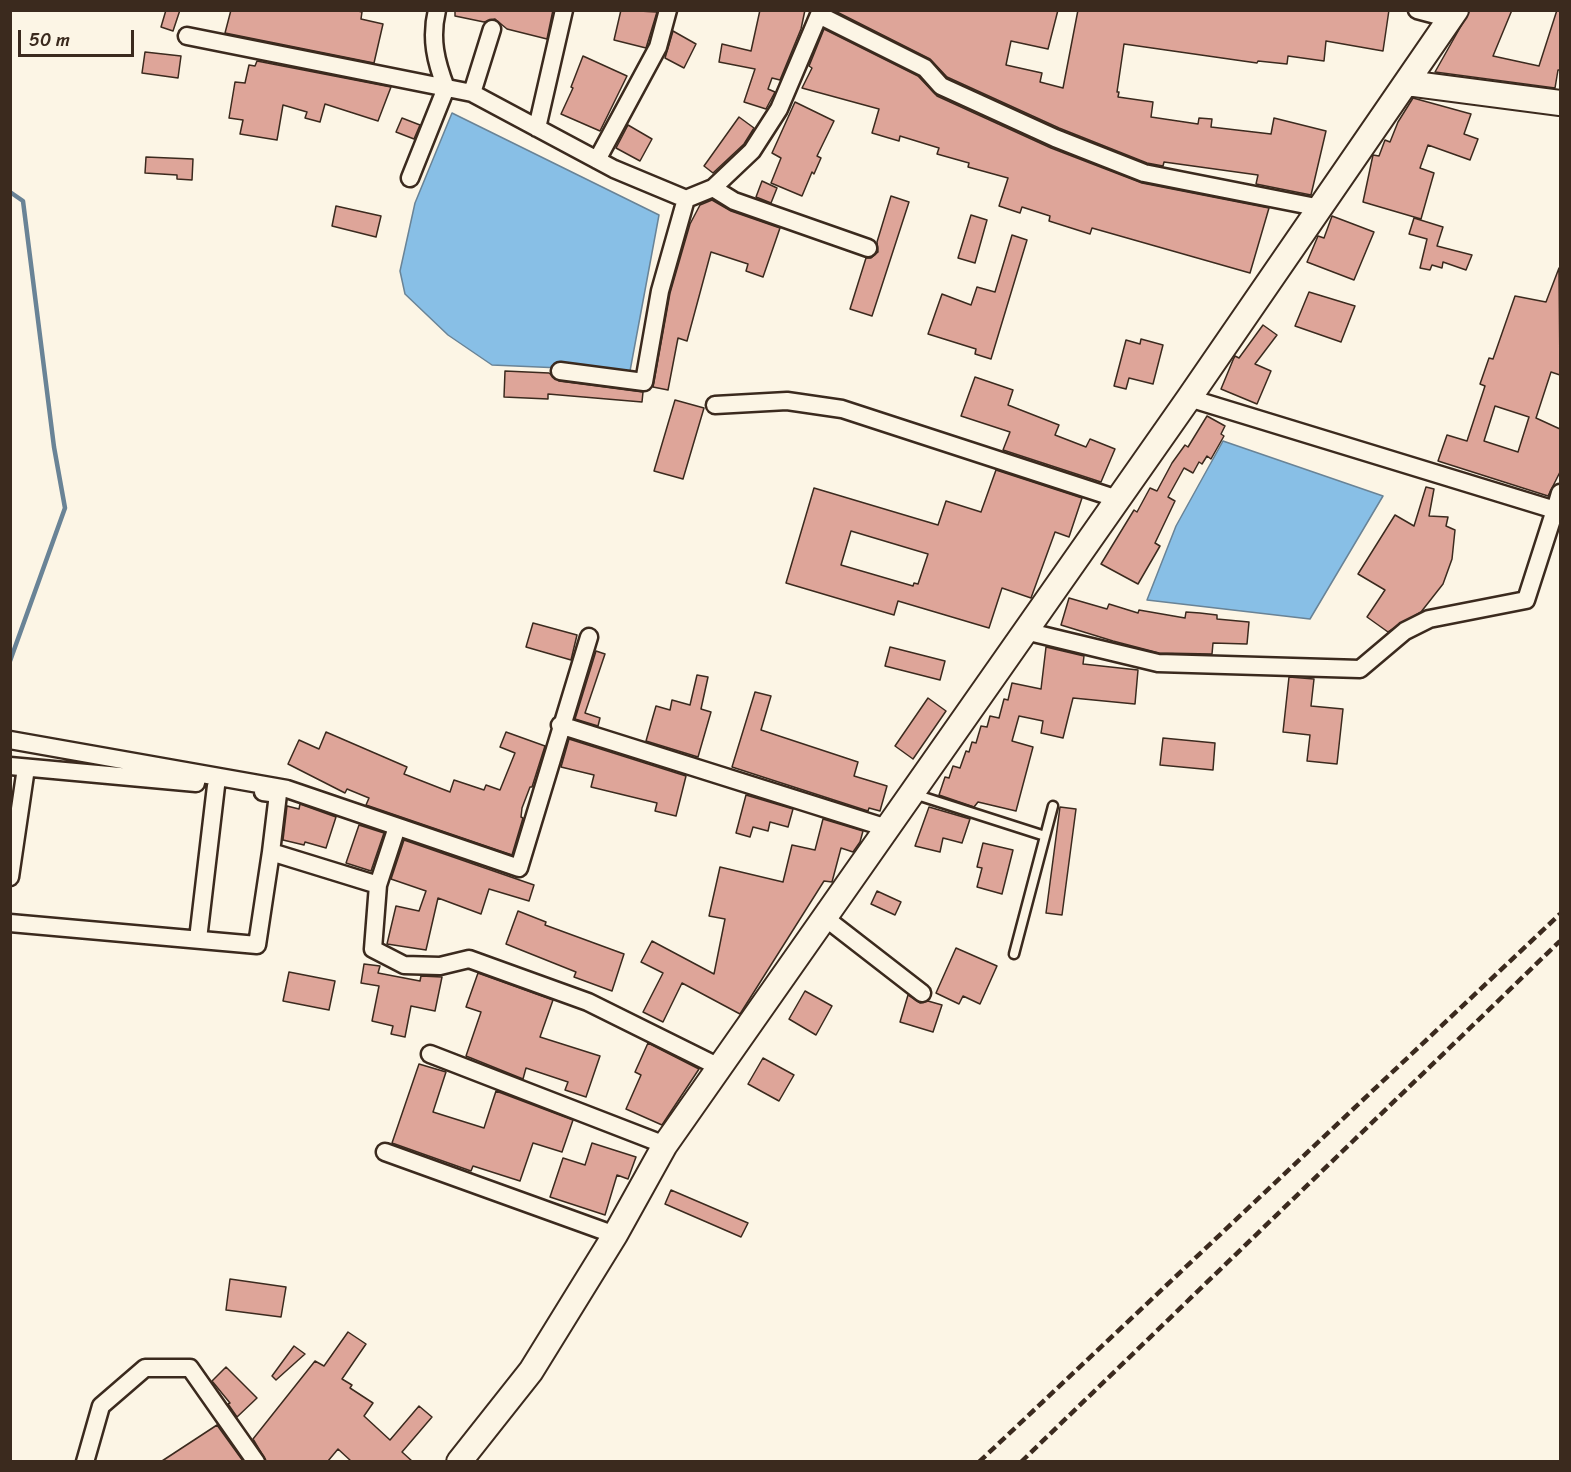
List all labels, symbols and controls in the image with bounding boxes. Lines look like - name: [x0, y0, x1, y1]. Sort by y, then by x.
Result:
- scale bar: [21, 18, 136, 56]
- text: 50 m: [29, 24, 70, 56]

